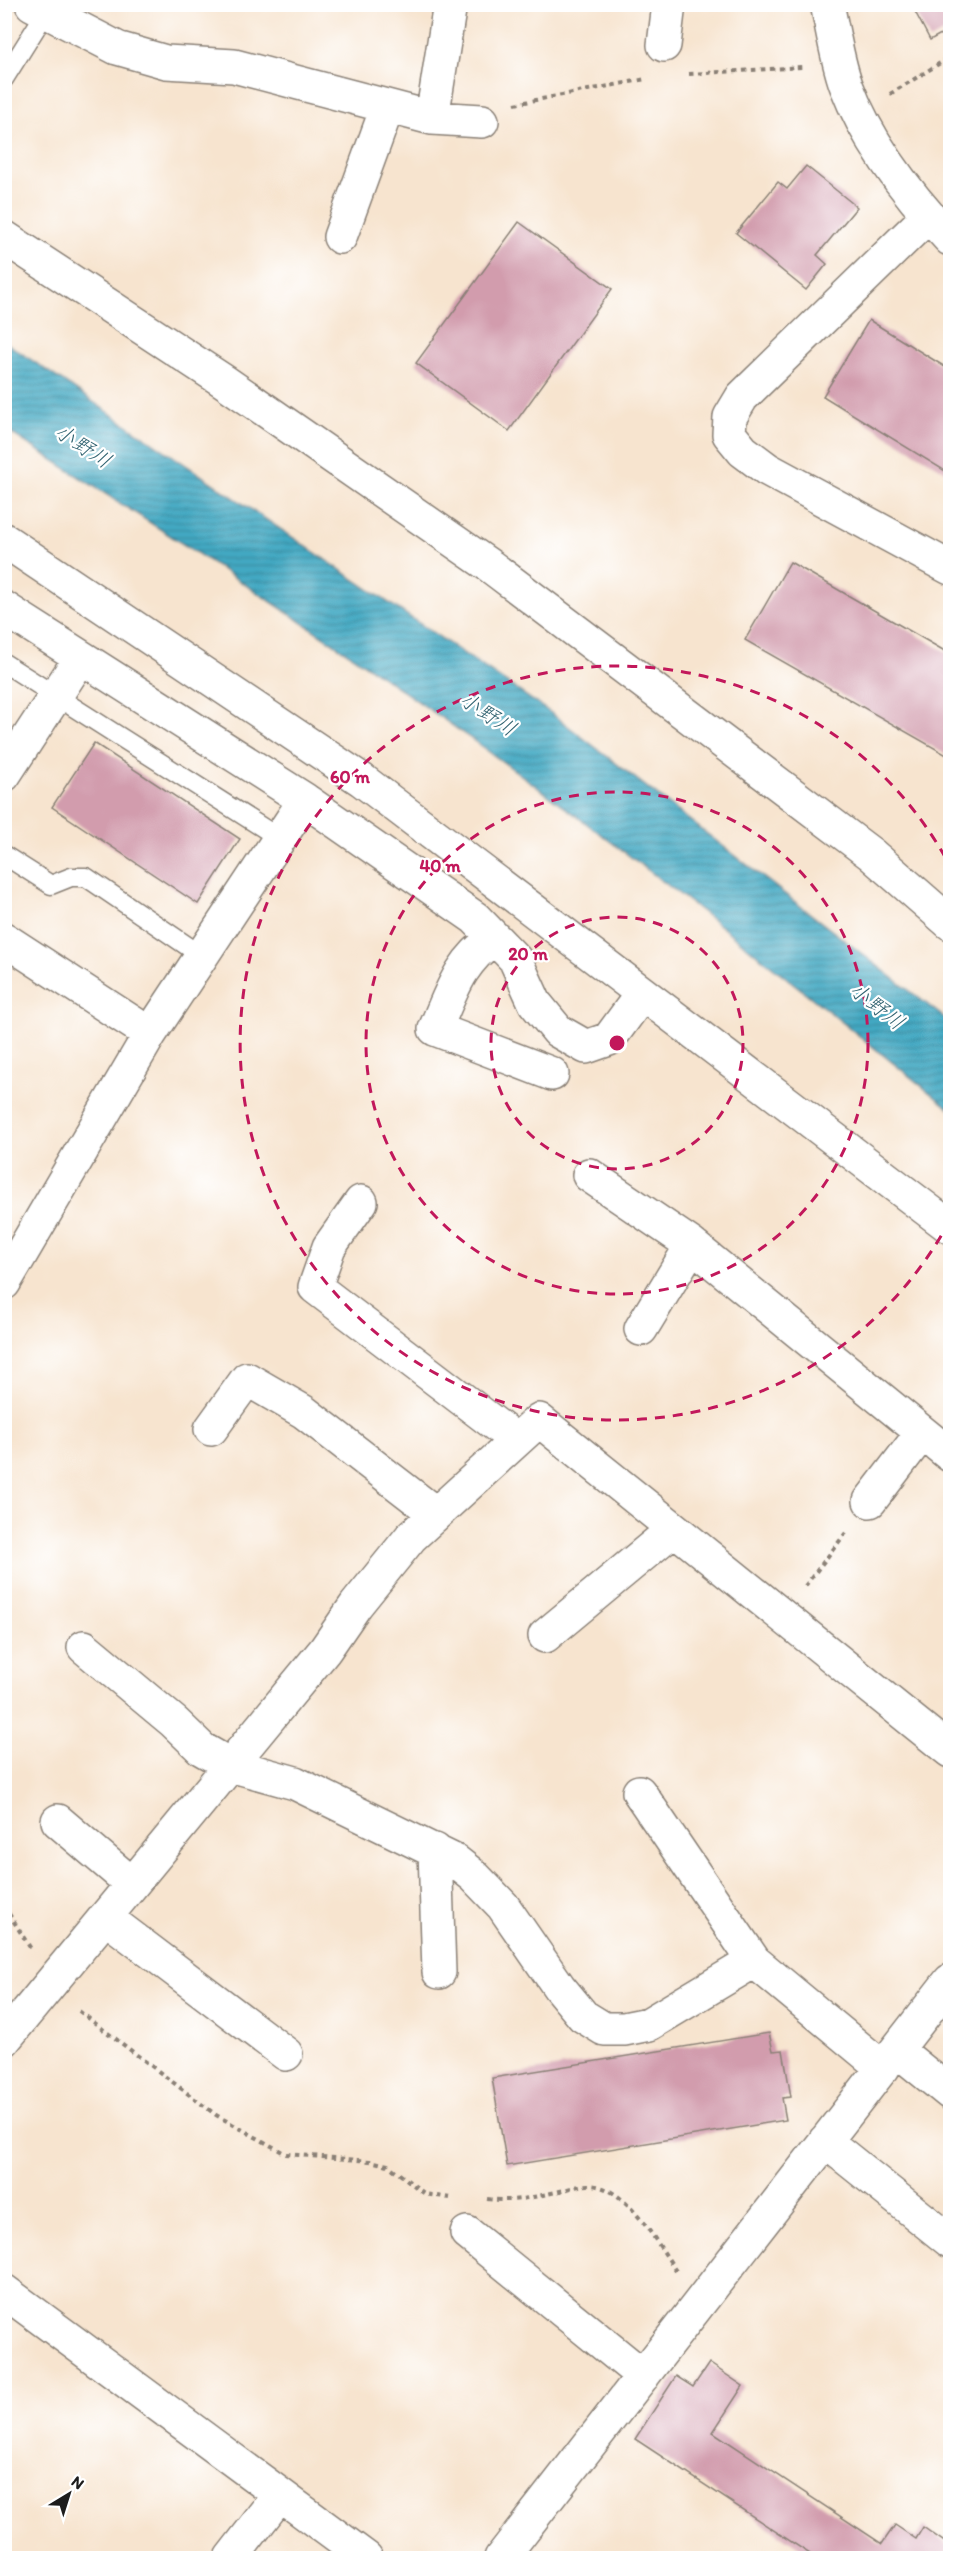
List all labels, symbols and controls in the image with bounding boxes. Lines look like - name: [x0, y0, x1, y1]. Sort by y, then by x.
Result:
- water label: 小野川: [50, 418, 116, 473]
- water label: 小野川: [455, 686, 521, 741]
- text: 60 m: [330, 766, 371, 788]
- text: 40 m: [419, 855, 461, 877]
- text: 20 m: [508, 943, 549, 965]
- water label: 小野川: [845, 976, 910, 1035]
- centre of rings: [607, 1033, 627, 1053]
- north arrow: [39, 2464, 99, 2524]
- text: N: [68, 2472, 88, 2493]

